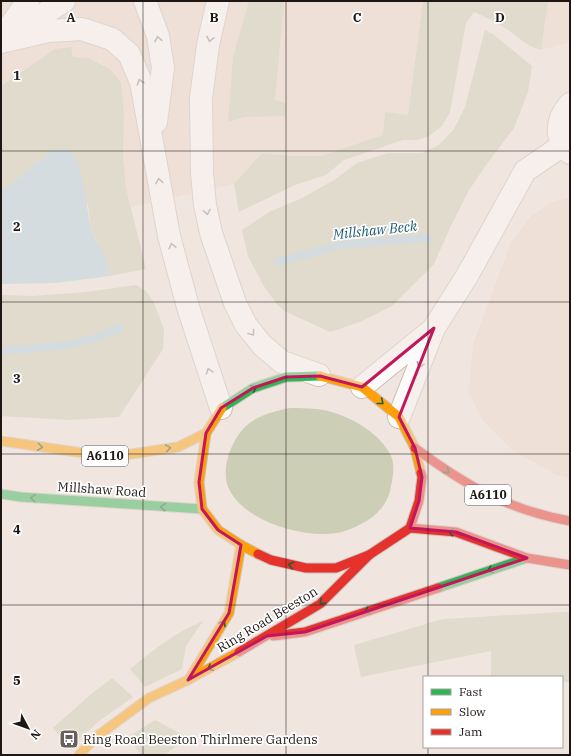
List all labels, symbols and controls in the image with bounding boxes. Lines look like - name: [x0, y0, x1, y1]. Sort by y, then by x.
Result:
- text: A: [66, 9, 76, 26]
- text: B: [209, 9, 219, 26]
- text: C: [353, 9, 362, 26]
- text: D: [495, 9, 505, 26]
- one-way arrow: [155, 36, 163, 42]
- one-way arrow: [206, 36, 214, 42]
- text: 1: [13, 67, 21, 84]
- one-way arrow: [136, 78, 145, 85]
- one-way arrow: [155, 178, 164, 184]
- one-way arrow: [202, 209, 210, 215]
- water label: Millshaw Beck: [331, 217, 419, 243]
- text: 2: [13, 218, 21, 235]
- one-way arrow: [168, 243, 177, 250]
- one-way arrow: [247, 328, 254, 335]
- one-way arrow: [416, 361, 424, 368]
- one-way arrow: [205, 367, 214, 374]
- text: 3: [13, 370, 21, 387]
- one-way arrow: [250, 385, 258, 393]
- one-way arrow: [376, 398, 383, 405]
- one-way arrow: [37, 442, 43, 451]
- one-way arrow: [165, 444, 171, 453]
- road number: A6110: [82, 446, 128, 466]
- one-way arrow: [443, 466, 450, 473]
- street label: Millshaw Road: [57, 478, 147, 501]
- road number: A6110: [465, 485, 511, 505]
- one-way arrow: [30, 493, 36, 502]
- one-way arrow: [160, 502, 166, 511]
- text: 4: [13, 521, 21, 538]
- one-way arrow: [448, 528, 454, 537]
- one-way arrow: [288, 561, 294, 569]
- one-way arrow: [487, 565, 494, 574]
- street label: Ring Road Beeston: [214, 583, 321, 656]
- one-way arrow: [319, 597, 327, 604]
- one-way arrow: [364, 607, 371, 615]
- one-way arrow: [219, 620, 226, 627]
- one-way arrow: [207, 664, 214, 671]
- text: 5: [13, 672, 21, 689]
- legend: [423, 676, 563, 748]
- text: Fast: [459, 684, 483, 699]
- text: Slow: [459, 704, 486, 719]
- north arrow: [8, 708, 48, 748]
- text: Jam: [459, 724, 483, 739]
- text: N: [27, 727, 44, 743]
- bus stop icon: Ring Road Beeston Thirlmere Gardens: [58, 728, 80, 750]
- place label: Ring Road Beeston Thirlmere Gardens: [83, 731, 318, 748]

